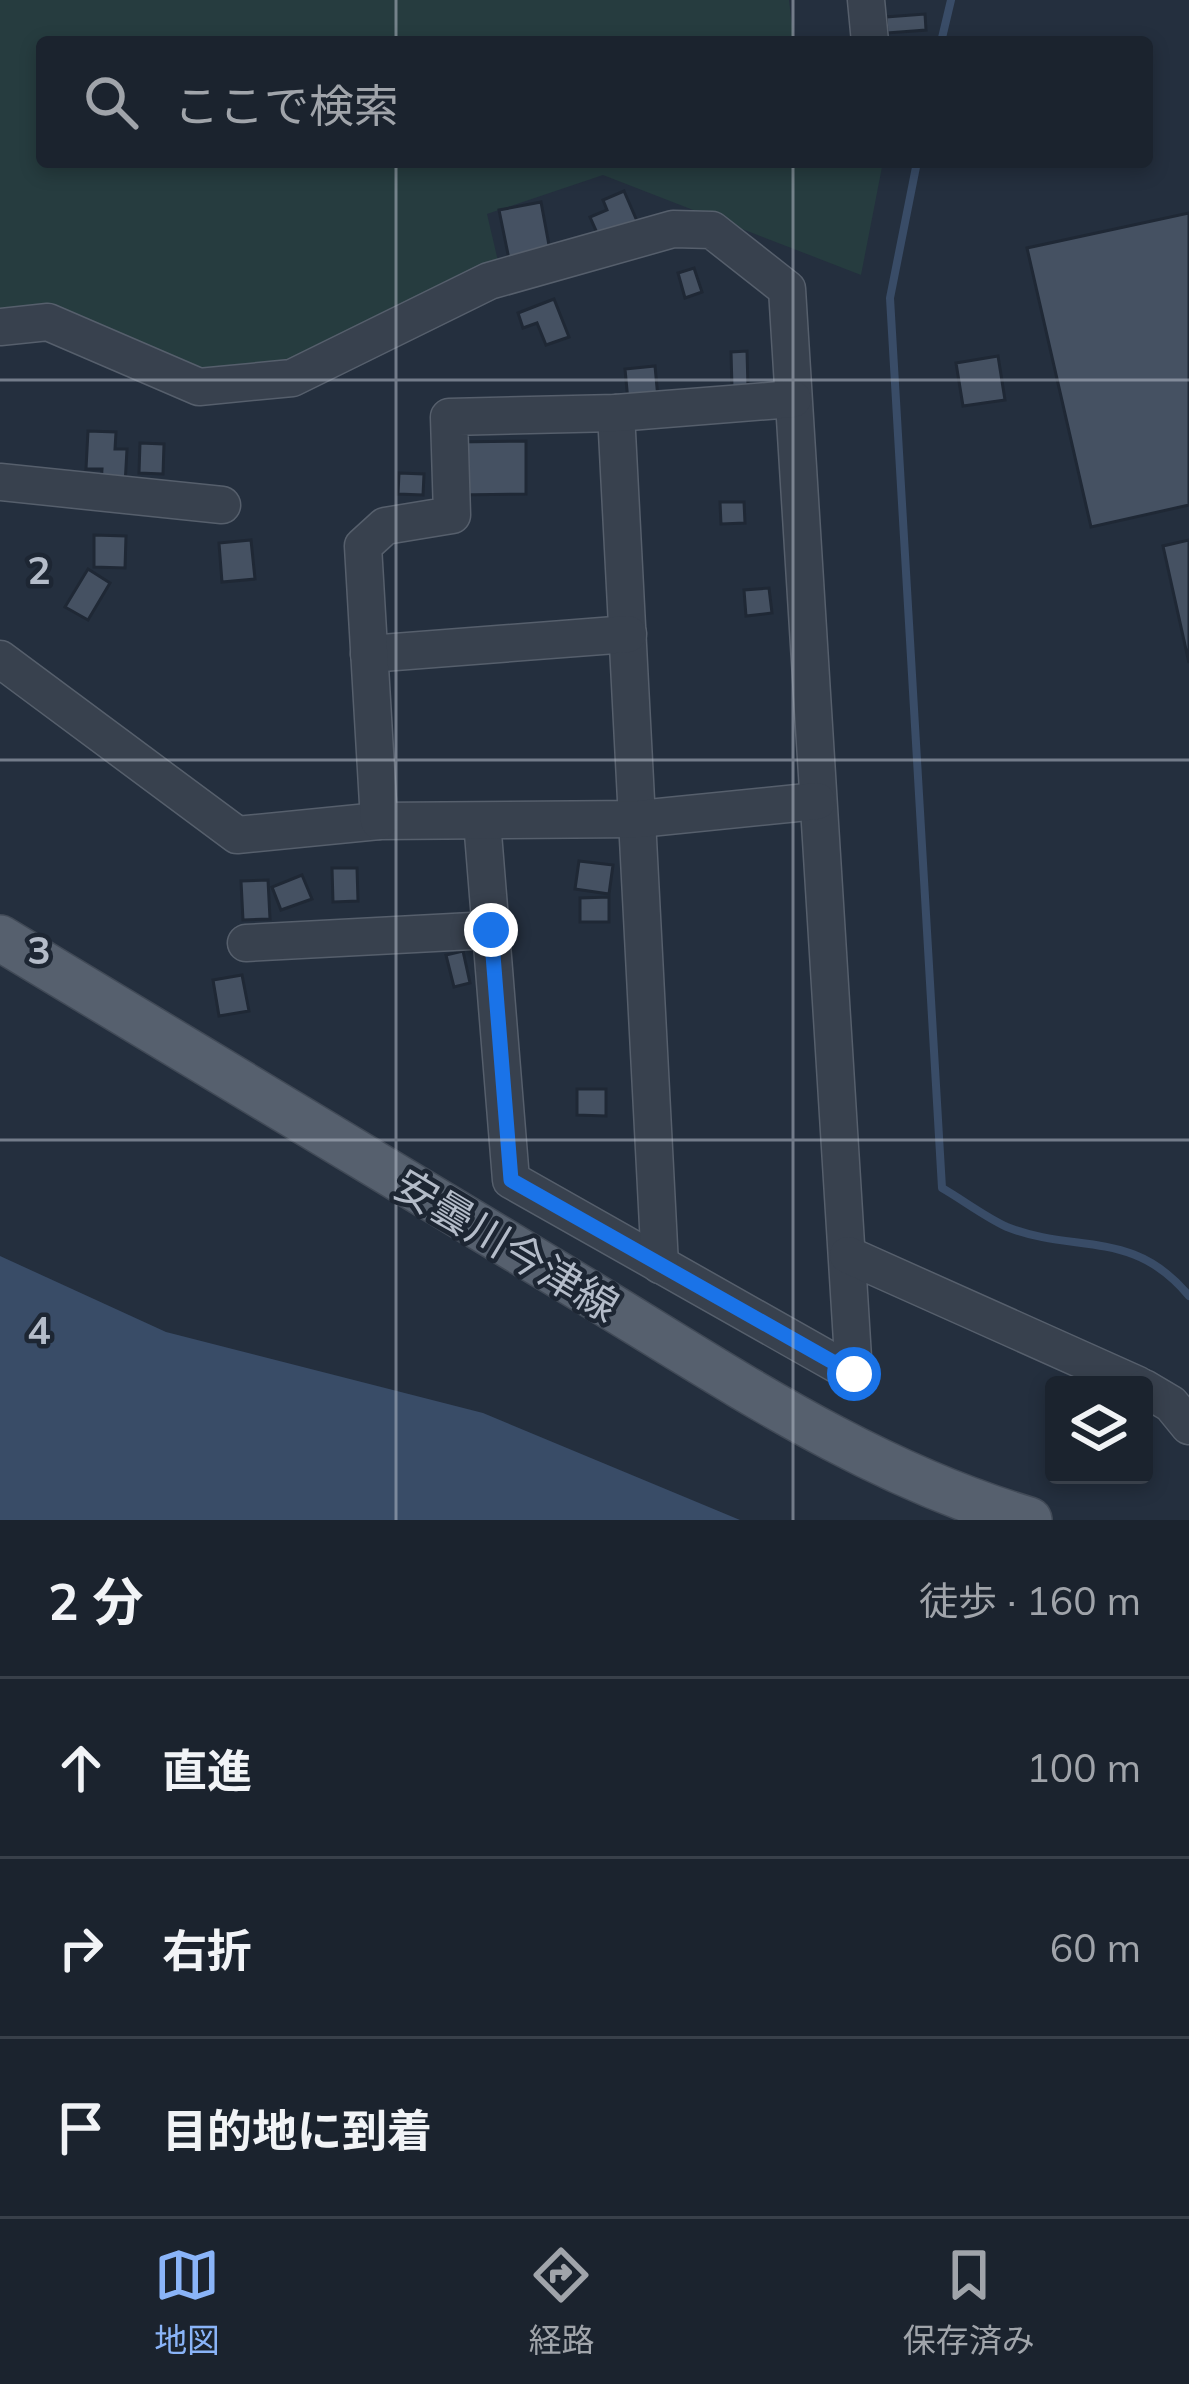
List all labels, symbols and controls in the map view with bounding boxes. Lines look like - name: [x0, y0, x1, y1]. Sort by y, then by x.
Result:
- search box: [36, 36, 1153, 168]
- icon: search: [78, 69, 144, 135]
- text: ここで検索: [174, 77, 399, 133]
- text: 2: [27, 545, 51, 594]
- route end: [464, 903, 518, 957]
- text: 3: [27, 925, 51, 974]
- street label: 安曇川今津線: [385, 1157, 629, 1333]
- text: 4: [27, 1305, 51, 1354]
- route start: [827, 1347, 881, 1401]
- map controls: [1045, 1376, 1153, 1484]
- button: layers: [1045, 1376, 1153, 1484]
- text: 2 分: [48, 1569, 144, 1633]
- text: 徒歩 · 160 m: [919, 1576, 1141, 1625]
- icon: ahead: [48, 1735, 114, 1801]
- text: 直進: [162, 1742, 252, 1798]
- text: 100 m: [1026, 1743, 1141, 1792]
- icon: right: [48, 1915, 114, 1981]
- text: 右折: [162, 1922, 252, 1978]
- text: 60 m: [1050, 1923, 1141, 1972]
- icon: arrive: [48, 2095, 114, 2161]
- text: 目的地に到着: [162, 2102, 432, 2158]
- tab: 地図: [154, 2242, 220, 2362]
- tab: 経路: [528, 2242, 594, 2362]
- tab: 保存済み: [903, 2242, 1035, 2362]

